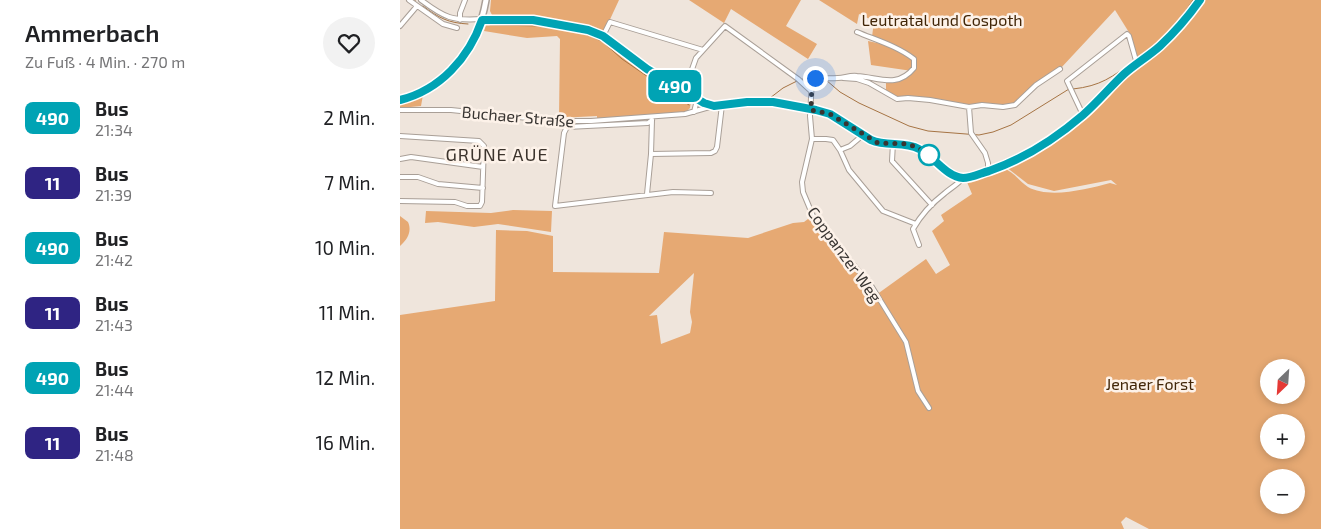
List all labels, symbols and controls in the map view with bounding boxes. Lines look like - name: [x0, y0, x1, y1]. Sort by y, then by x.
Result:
- park label: Leutratal und Cospoth: [861, 10, 1023, 29]
- button: heart: [323, 17, 375, 69]
- text: Ammerbach: [25, 18, 160, 47]
- text: Zu Fuß · 4 Min. · 270 m: [25, 52, 185, 71]
- your location: [803, 66, 828, 91]
- line badge: 490: [646, 70, 704, 102]
- text: 490: [658, 75, 692, 97]
- text: Bus: [95, 97, 129, 120]
- street label: Buchaer Straße: [461, 102, 575, 130]
- text: 2 Min.: [323, 106, 375, 129]
- text: 490: [36, 107, 69, 129]
- text: 21:34: [95, 120, 133, 139]
- district label: GRÜNE AUE: [446, 143, 548, 165]
- unlabelled marker: [918, 144, 940, 166]
- text: Bus: [95, 162, 129, 185]
- text: 7 Min.: [324, 171, 375, 194]
- text: 11: [45, 172, 60, 194]
- text: 21:39: [95, 185, 132, 204]
- street label: Coppanzer Weg: [804, 203, 886, 306]
- text: Bus: [95, 227, 129, 250]
- text: 10 Min.: [315, 236, 375, 259]
- text: 490: [36, 237, 69, 259]
- text: 21:42: [95, 250, 133, 269]
- text: Bus: [95, 292, 129, 315]
- text: 11 Min.: [319, 301, 375, 324]
- text: 11: [45, 302, 60, 324]
- text: 21:43: [95, 315, 133, 334]
- text: Bus: [95, 357, 129, 380]
- north arrow: [1260, 359, 1305, 404]
- map controls: [1260, 359, 1305, 514]
- text: 12 Min.: [316, 366, 375, 389]
- text: 490: [36, 367, 69, 389]
- park label: Jenaer Forst: [1106, 374, 1194, 393]
- text: 21:44: [95, 380, 134, 399]
- button: +: [1260, 414, 1305, 459]
- text: Bus: [95, 422, 129, 445]
- text: 16 Min.: [316, 431, 375, 454]
- text: 11: [45, 432, 60, 454]
- text: 21:48: [95, 445, 134, 464]
- button: −: [1260, 469, 1305, 514]

